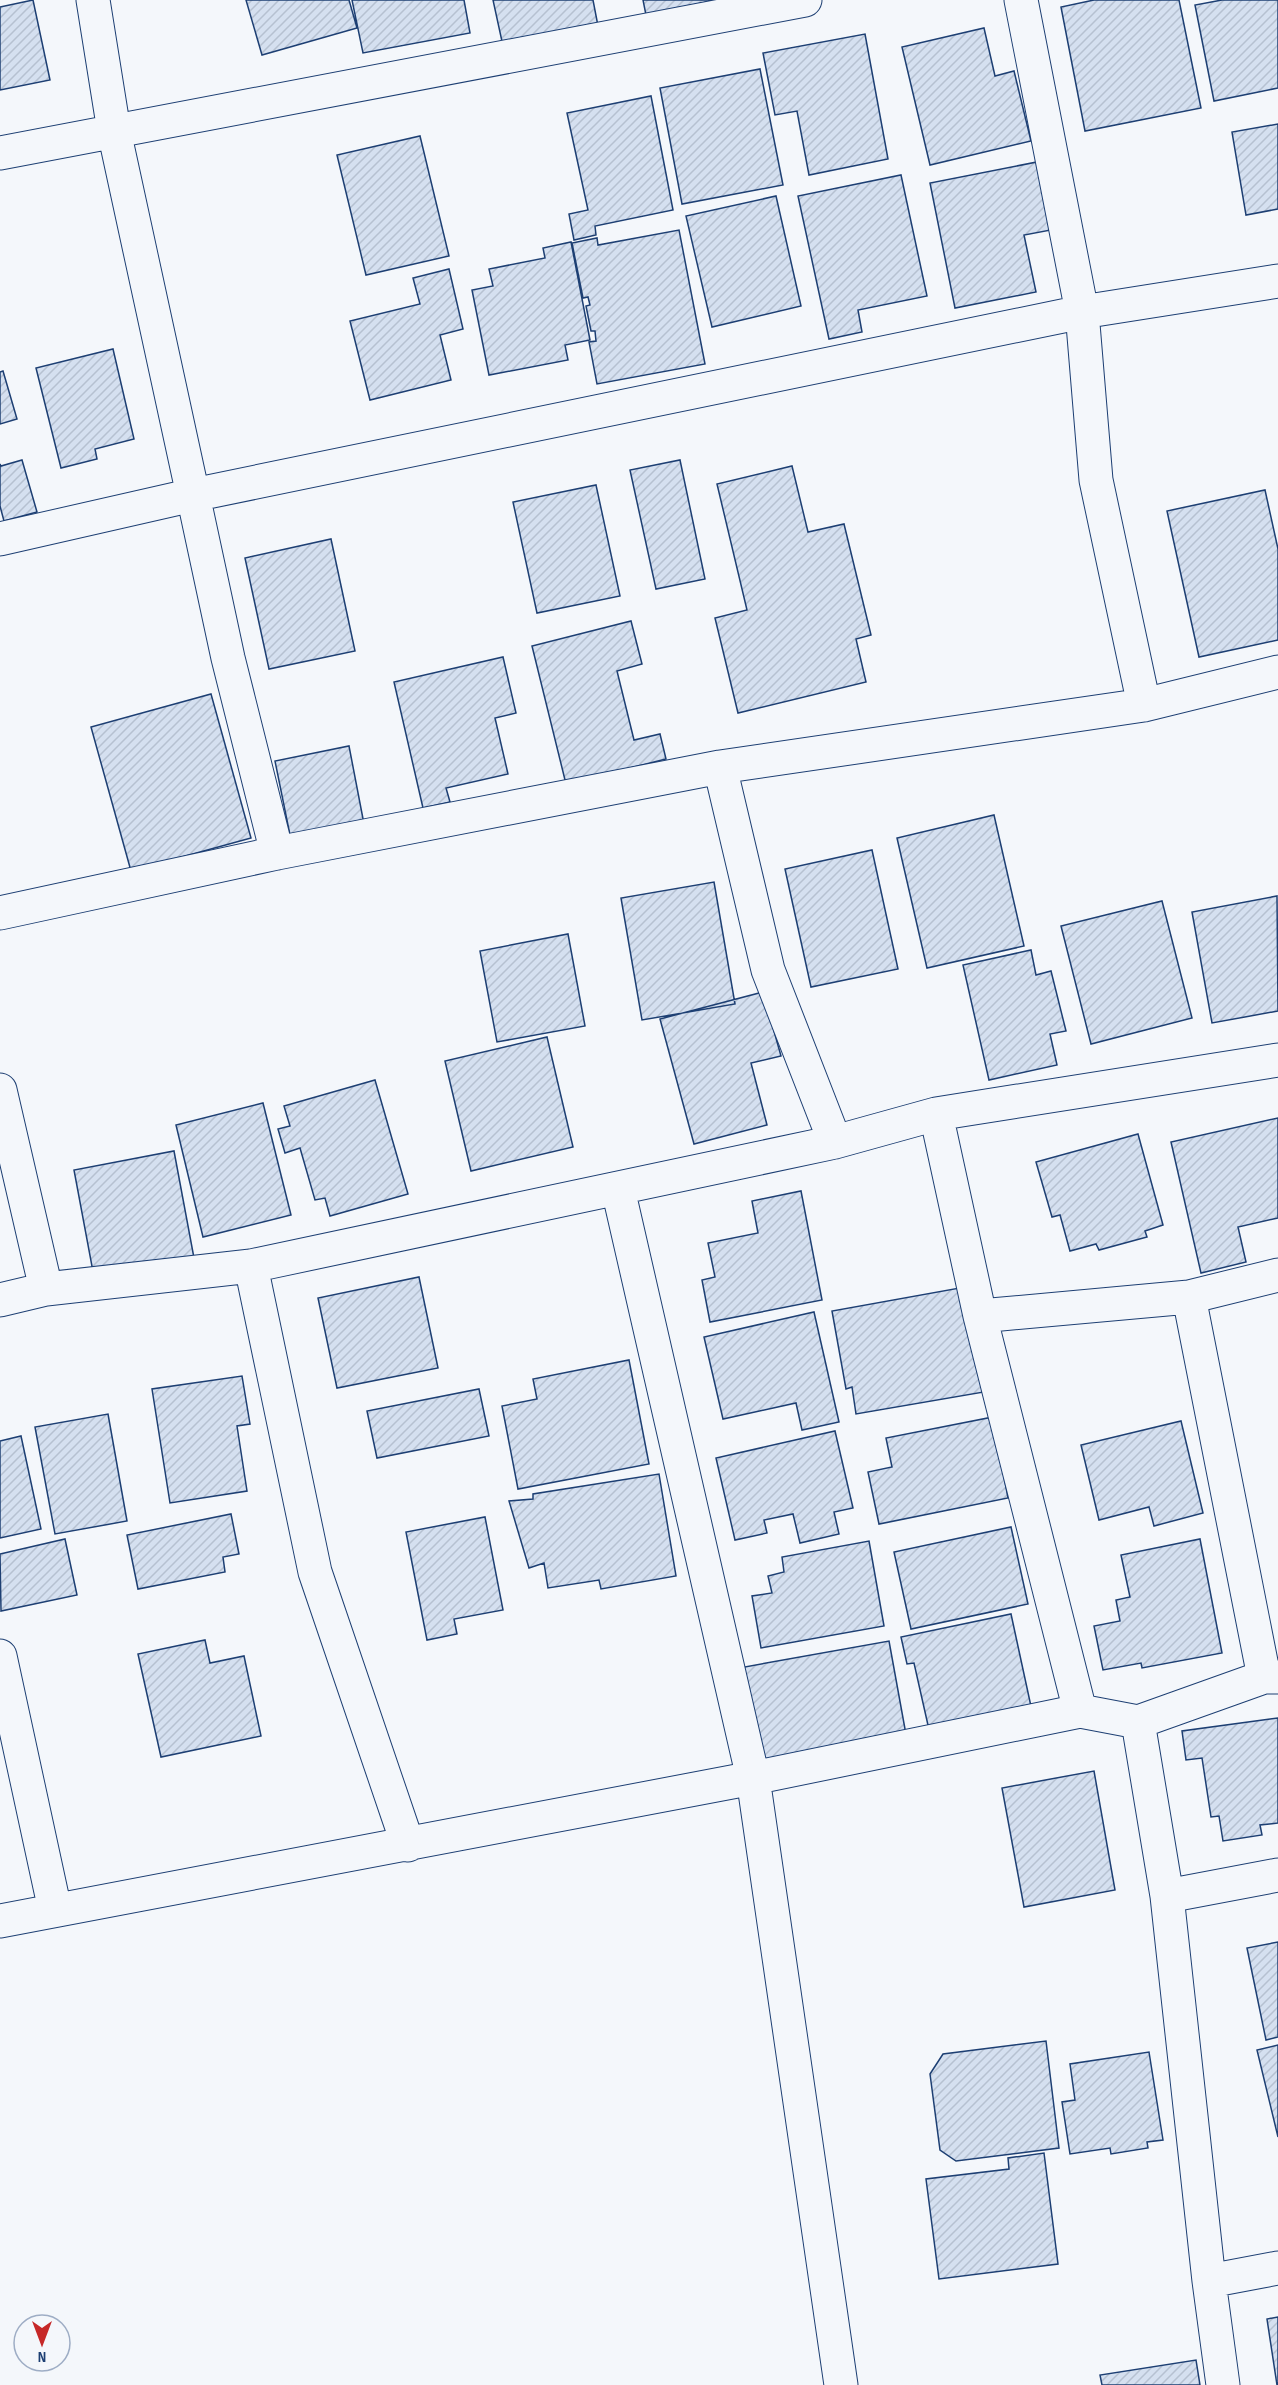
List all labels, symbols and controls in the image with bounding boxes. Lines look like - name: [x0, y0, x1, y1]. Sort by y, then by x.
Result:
- north arrow: [12, 2313, 72, 2373]
- text: N: [38, 2347, 46, 2366]

